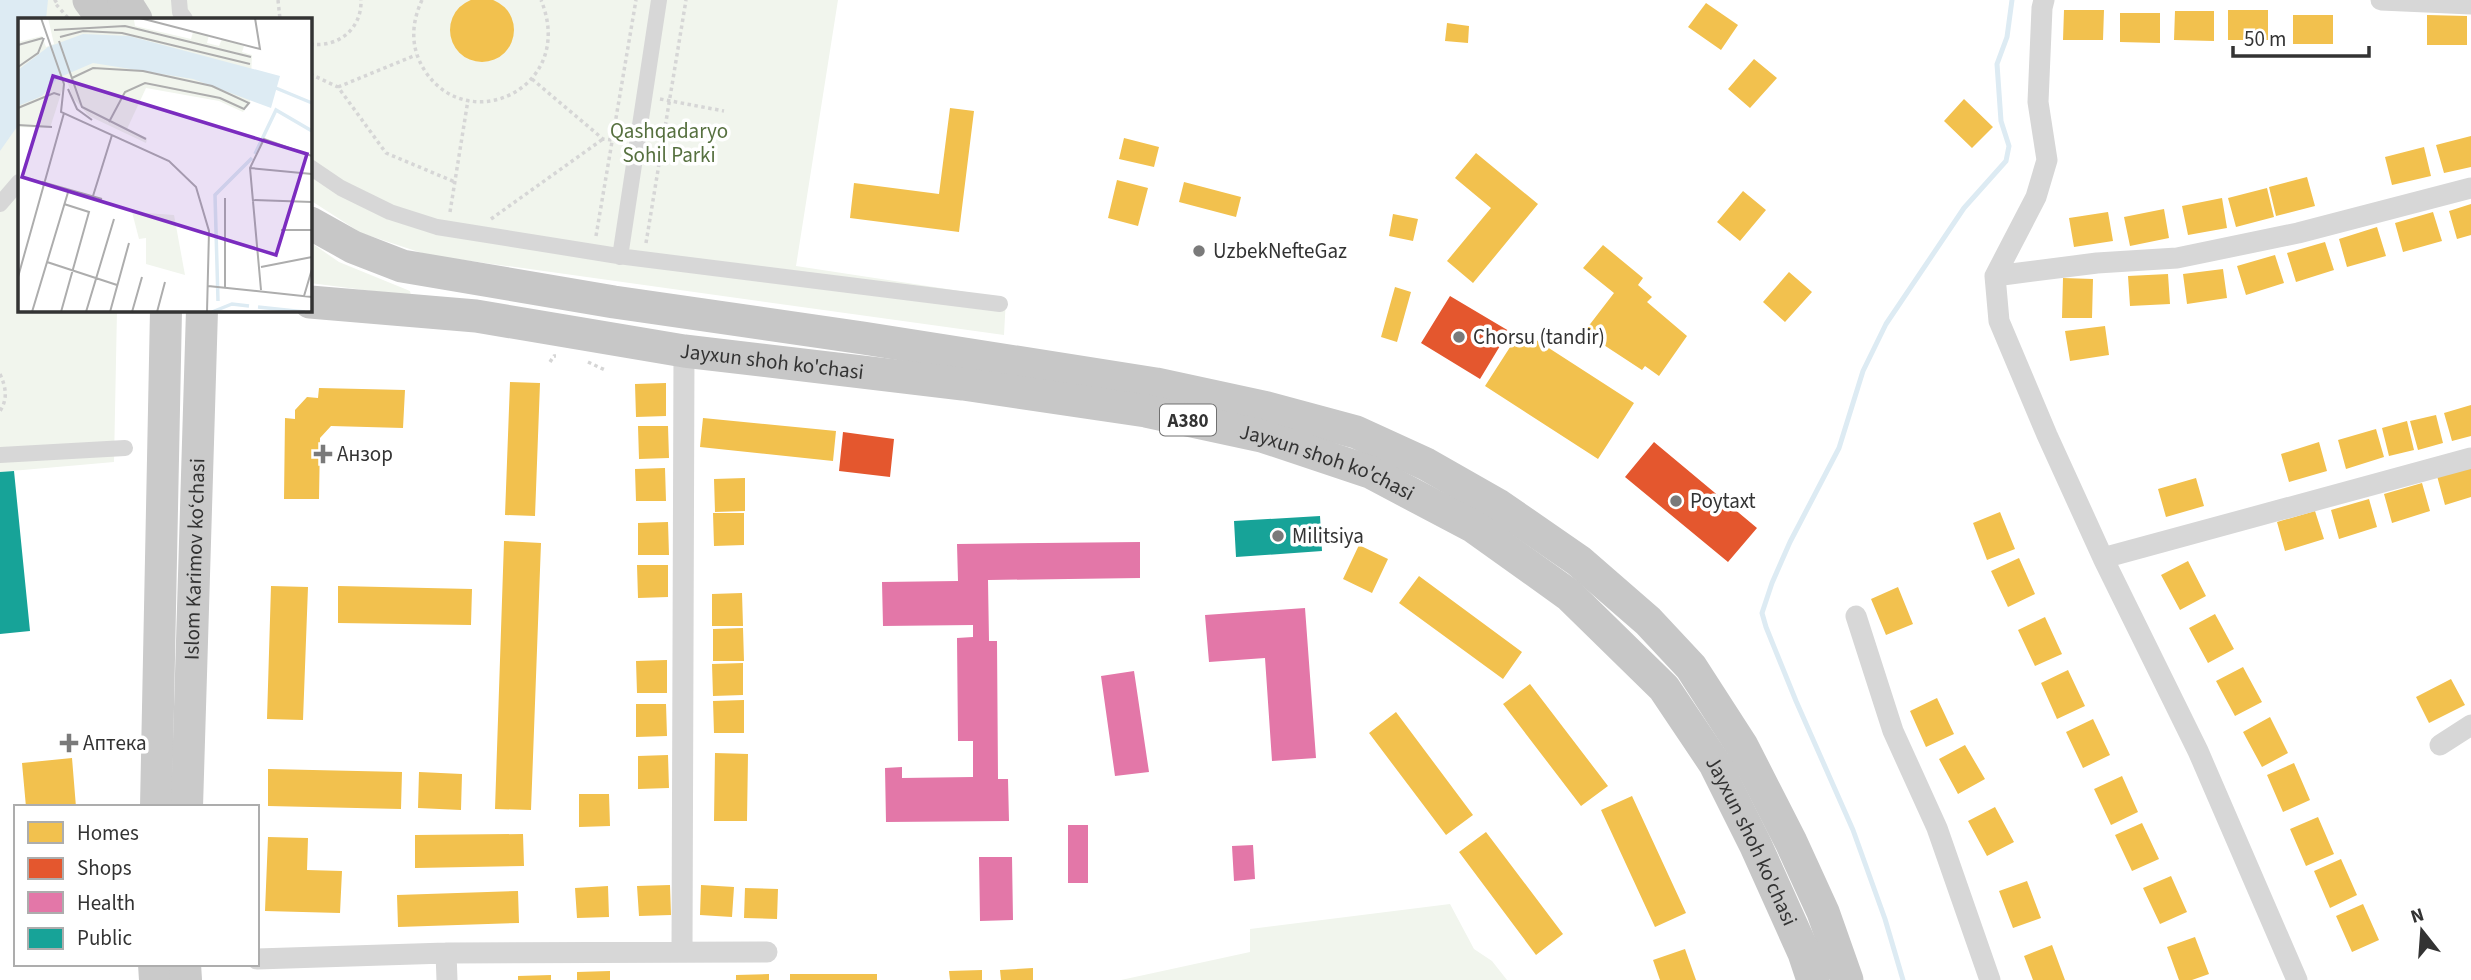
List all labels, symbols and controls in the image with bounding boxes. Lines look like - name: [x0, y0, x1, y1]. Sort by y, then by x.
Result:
- scale bar: [2233, 14, 2370, 58]
- inset map: [18, 18, 312, 312]
- text: 50 m: [2244, 24, 2286, 54]
- park label: Qashqadaryo Sohil Parki: [610, 116, 728, 170]
- place label: UzbekNefteGaz: [1213, 236, 1347, 266]
- marker: UzbekNefteGaz: [1191, 243, 1207, 259]
- place label: Chorsu (tandir): [1473, 322, 1605, 352]
- marker: Chorsu (tandir): [1451, 329, 1467, 345]
- street label: Jayxun shoh ko'chasi: [678, 336, 865, 387]
- road number: A380: [1160, 404, 1216, 436]
- street label: Jayxun shoh ko'chasi: [1237, 417, 1420, 508]
- place label: Анзор: [337, 439, 393, 469]
- marker: Анзор: [315, 446, 331, 462]
- street label: Islom Karimov ko‘chasi: [176, 458, 213, 660]
- place label: Poytaxt: [1690, 486, 1756, 516]
- marker: Poytaxt: [1668, 493, 1684, 509]
- place label: Militsiya: [1292, 521, 1364, 551]
- marker: Militsiya: [1270, 528, 1286, 544]
- place label: Аптека: [83, 728, 147, 758]
- marker: Аптека: [61, 735, 77, 751]
- street label: Jayxun shoh ko'chasi: [1698, 750, 1805, 931]
- legend: [14, 805, 259, 966]
- text: Homes: [77, 818, 139, 848]
- text: Shops: [77, 853, 132, 883]
- text: Health: [77, 888, 135, 918]
- north arrow: [2387, 896, 2457, 966]
- text: N: [2407, 901, 2427, 931]
- text: Public: [77, 923, 132, 953]

